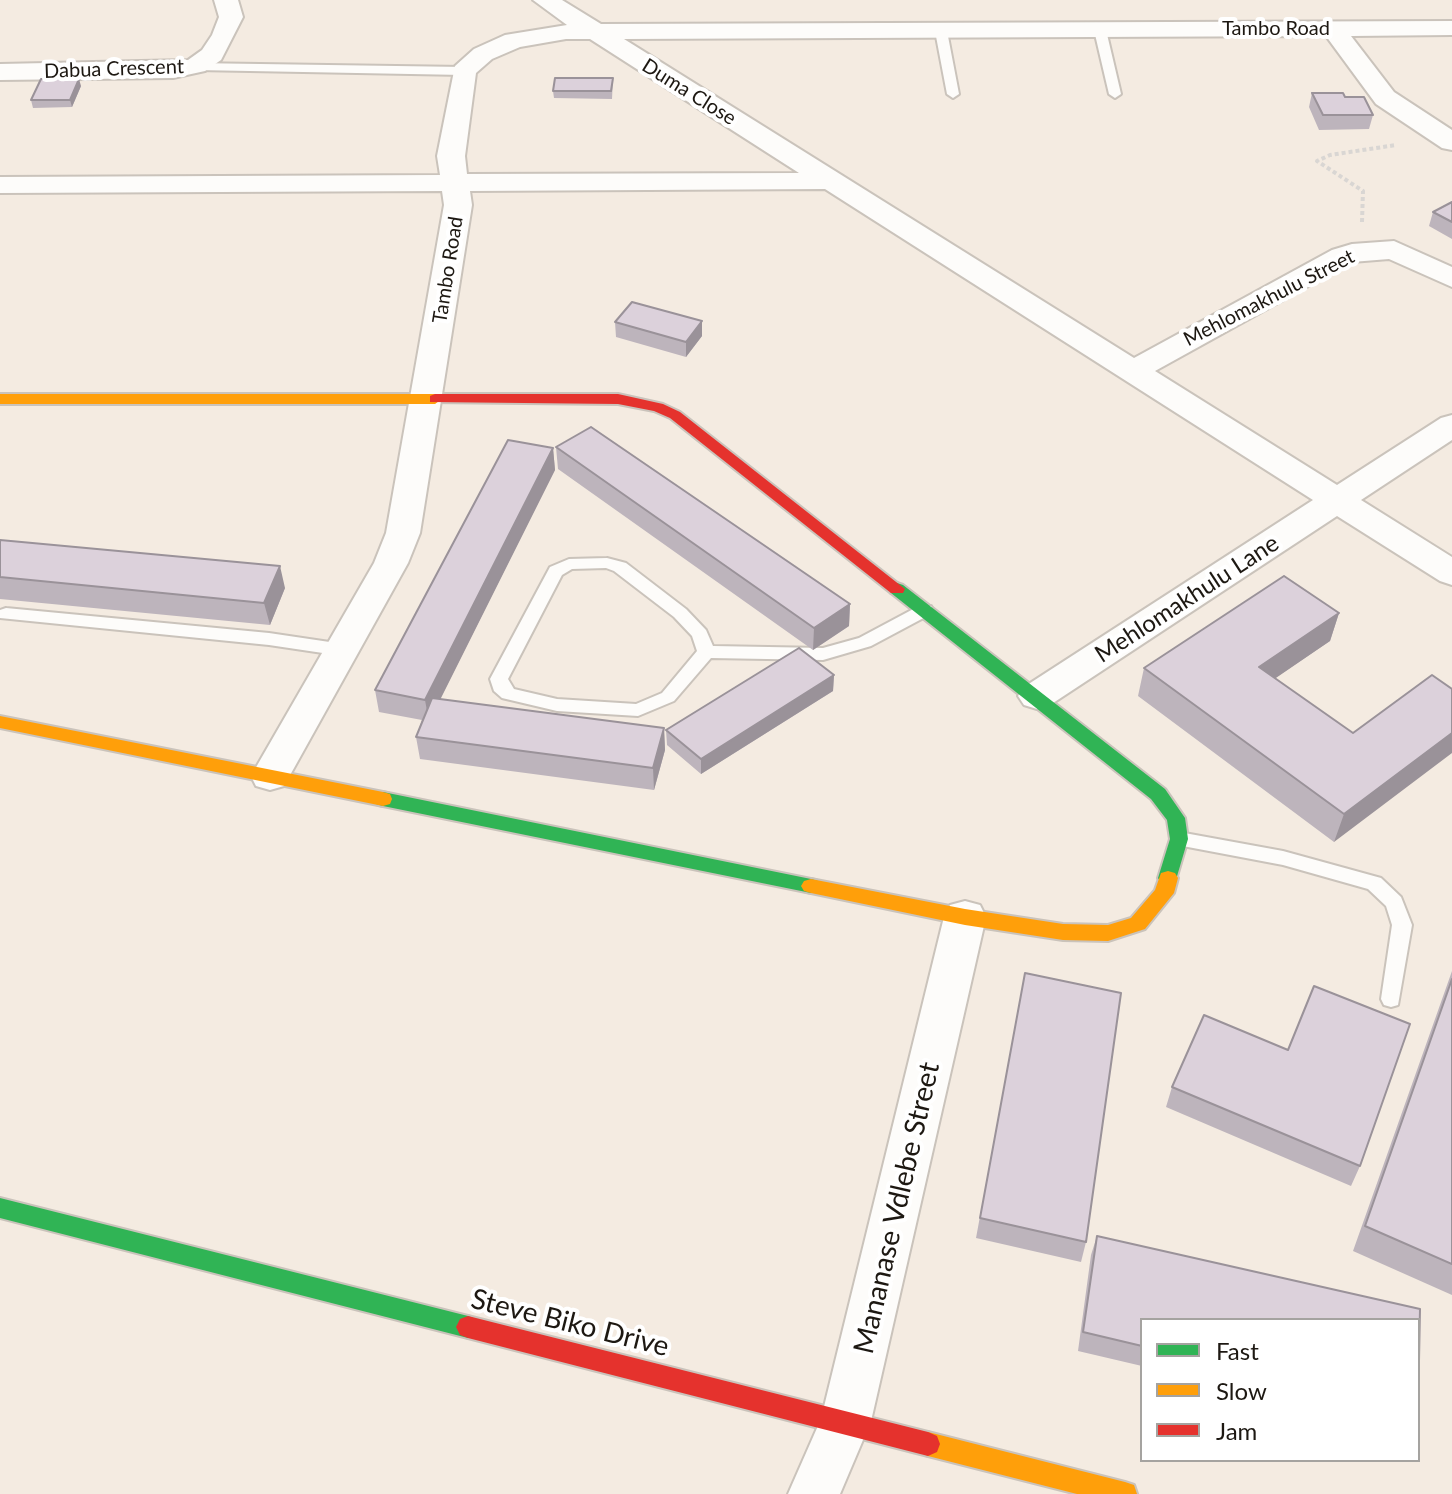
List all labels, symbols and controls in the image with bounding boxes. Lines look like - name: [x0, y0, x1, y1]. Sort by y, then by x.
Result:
- street label: Tambo Road: [1222, 17, 1330, 41]
- street label: Duma Close: [638, 54, 740, 130]
- street label: Dabua Crescent: [44, 55, 184, 83]
- street label: Tambo Road: [428, 215, 468, 325]
- street label: Mehlomakhulu Street: [1180, 245, 1358, 351]
- street label: Mehlomakhulu Lane: [1090, 529, 1284, 669]
- street label: Mananase Vdlebe Street: [847, 1059, 947, 1357]
- street label: Steve Biko Drive: [468, 1282, 672, 1364]
- legend: [1140, 1318, 1420, 1462]
- text: Fast: [1216, 1336, 1259, 1365]
- text: Slow: [1216, 1376, 1267, 1405]
- text: Jam: [1216, 1416, 1257, 1445]

